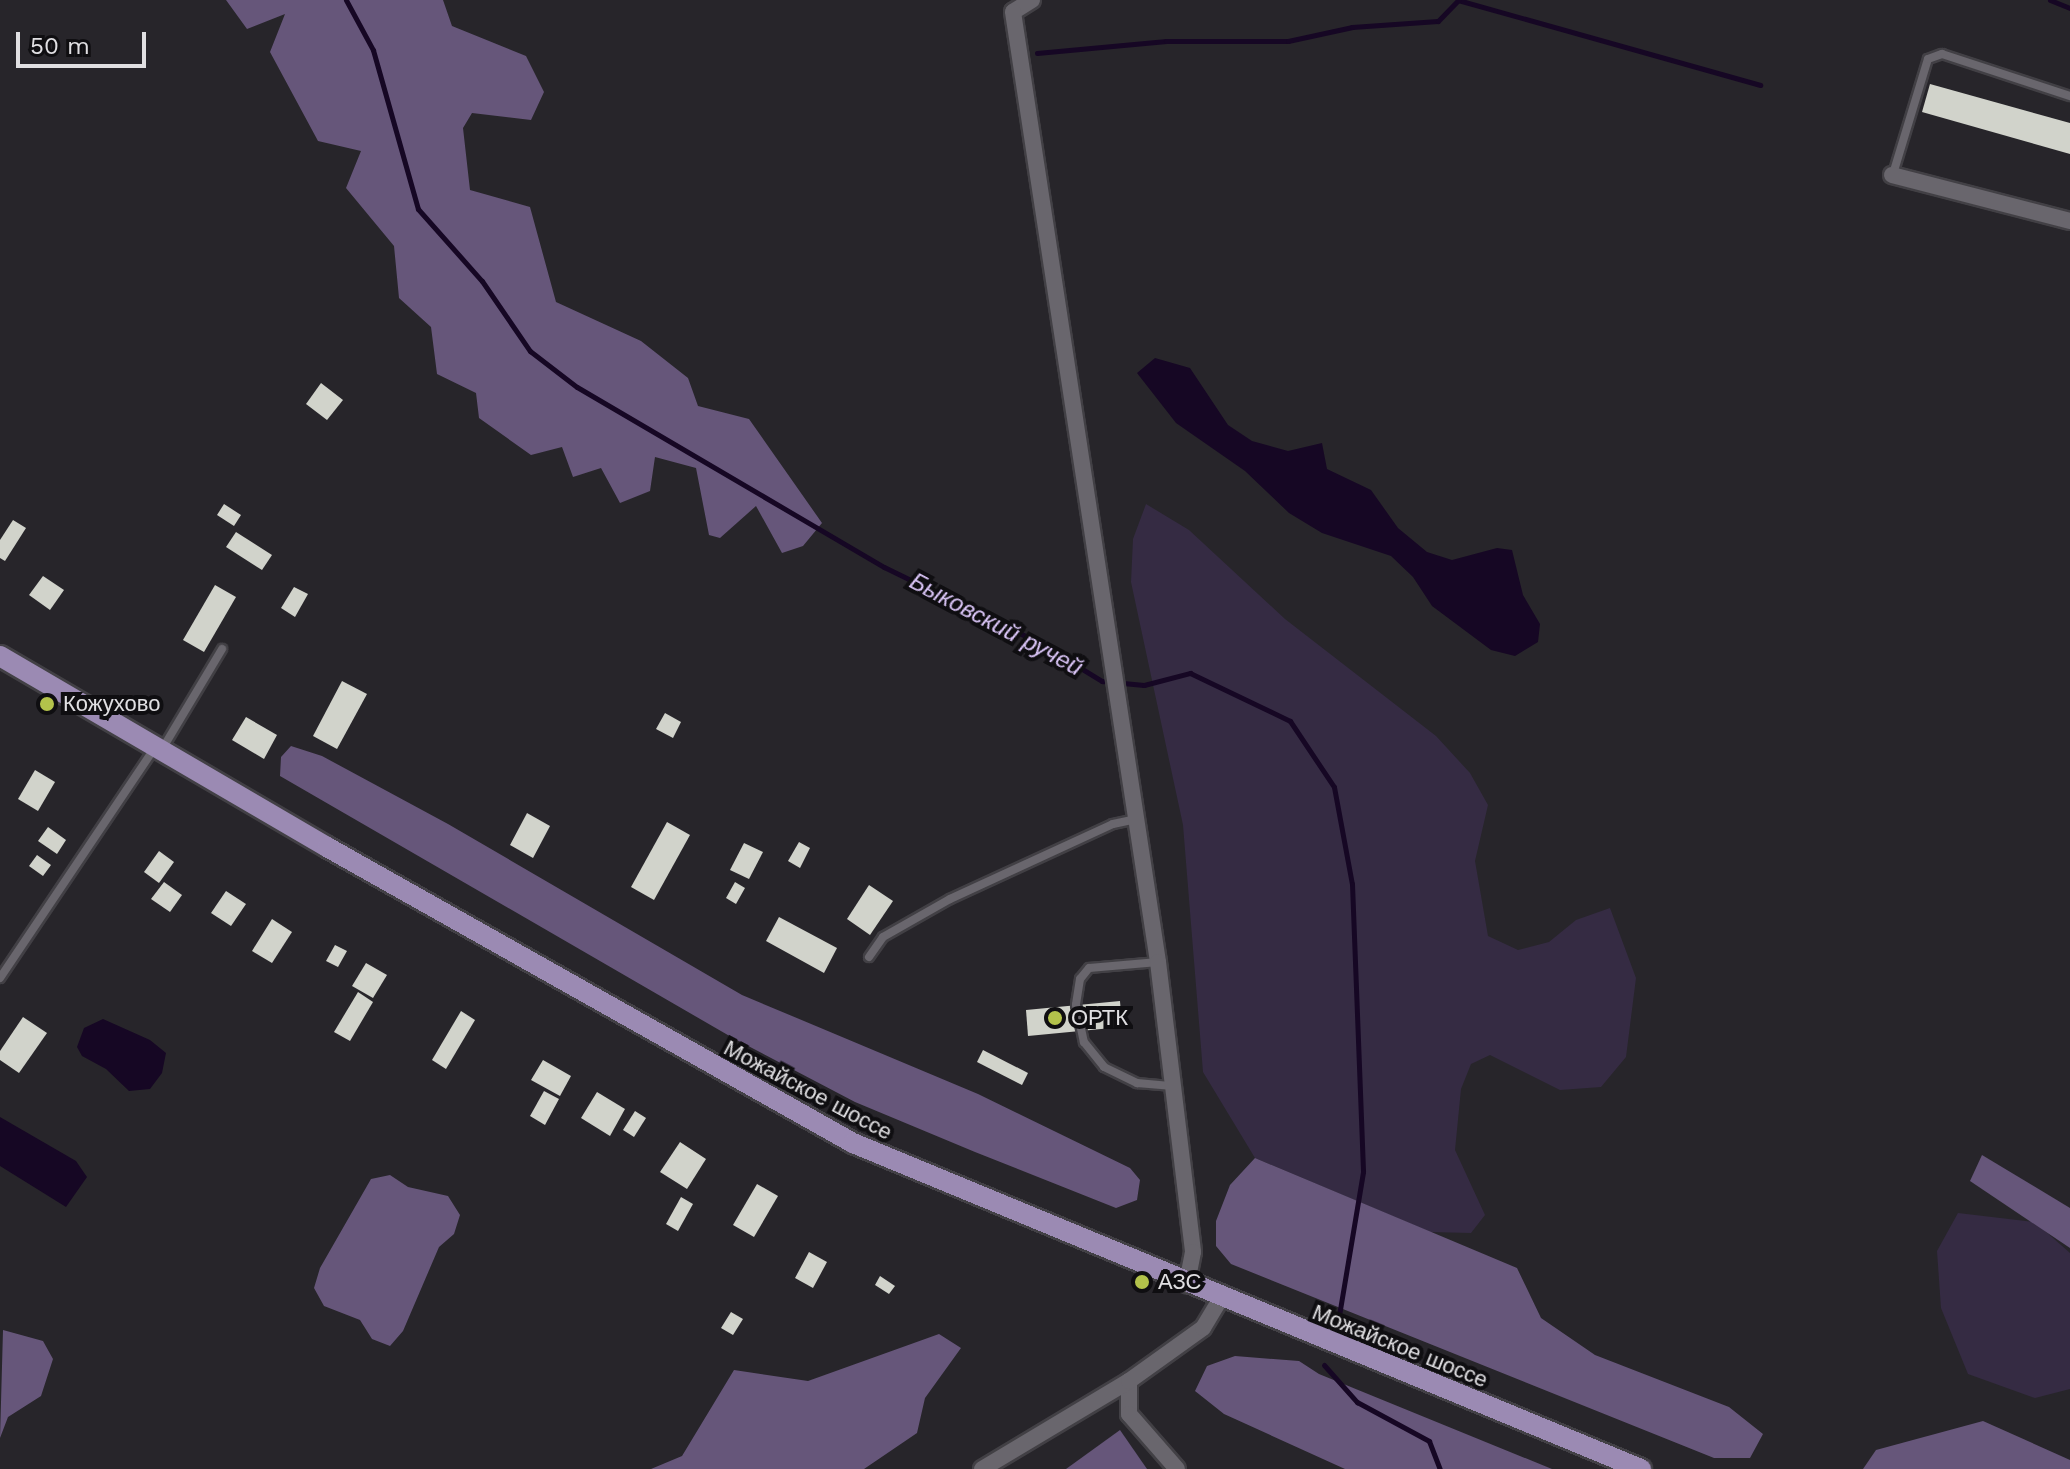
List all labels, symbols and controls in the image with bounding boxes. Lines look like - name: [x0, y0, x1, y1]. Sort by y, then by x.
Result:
- scale bar: [20, 16, 150, 66]
- text: 50 m: [30, 32, 90, 60]
- water label: Быковский ручей: [905, 567, 1087, 683]
- place label: Кожухово: [63, 691, 160, 717]
- marker: Кожухово: [38, 695, 56, 713]
- place label: ОРТК: [1071, 1005, 1128, 1031]
- marker: ОРТК: [1046, 1009, 1064, 1027]
- street label: Можайское шоссе: [719, 1035, 897, 1145]
- place label: АЗС: [1158, 1269, 1201, 1295]
- marker: АЗС: [1133, 1273, 1151, 1291]
- street label: Можайское шоссе: [1308, 1299, 1492, 1393]

